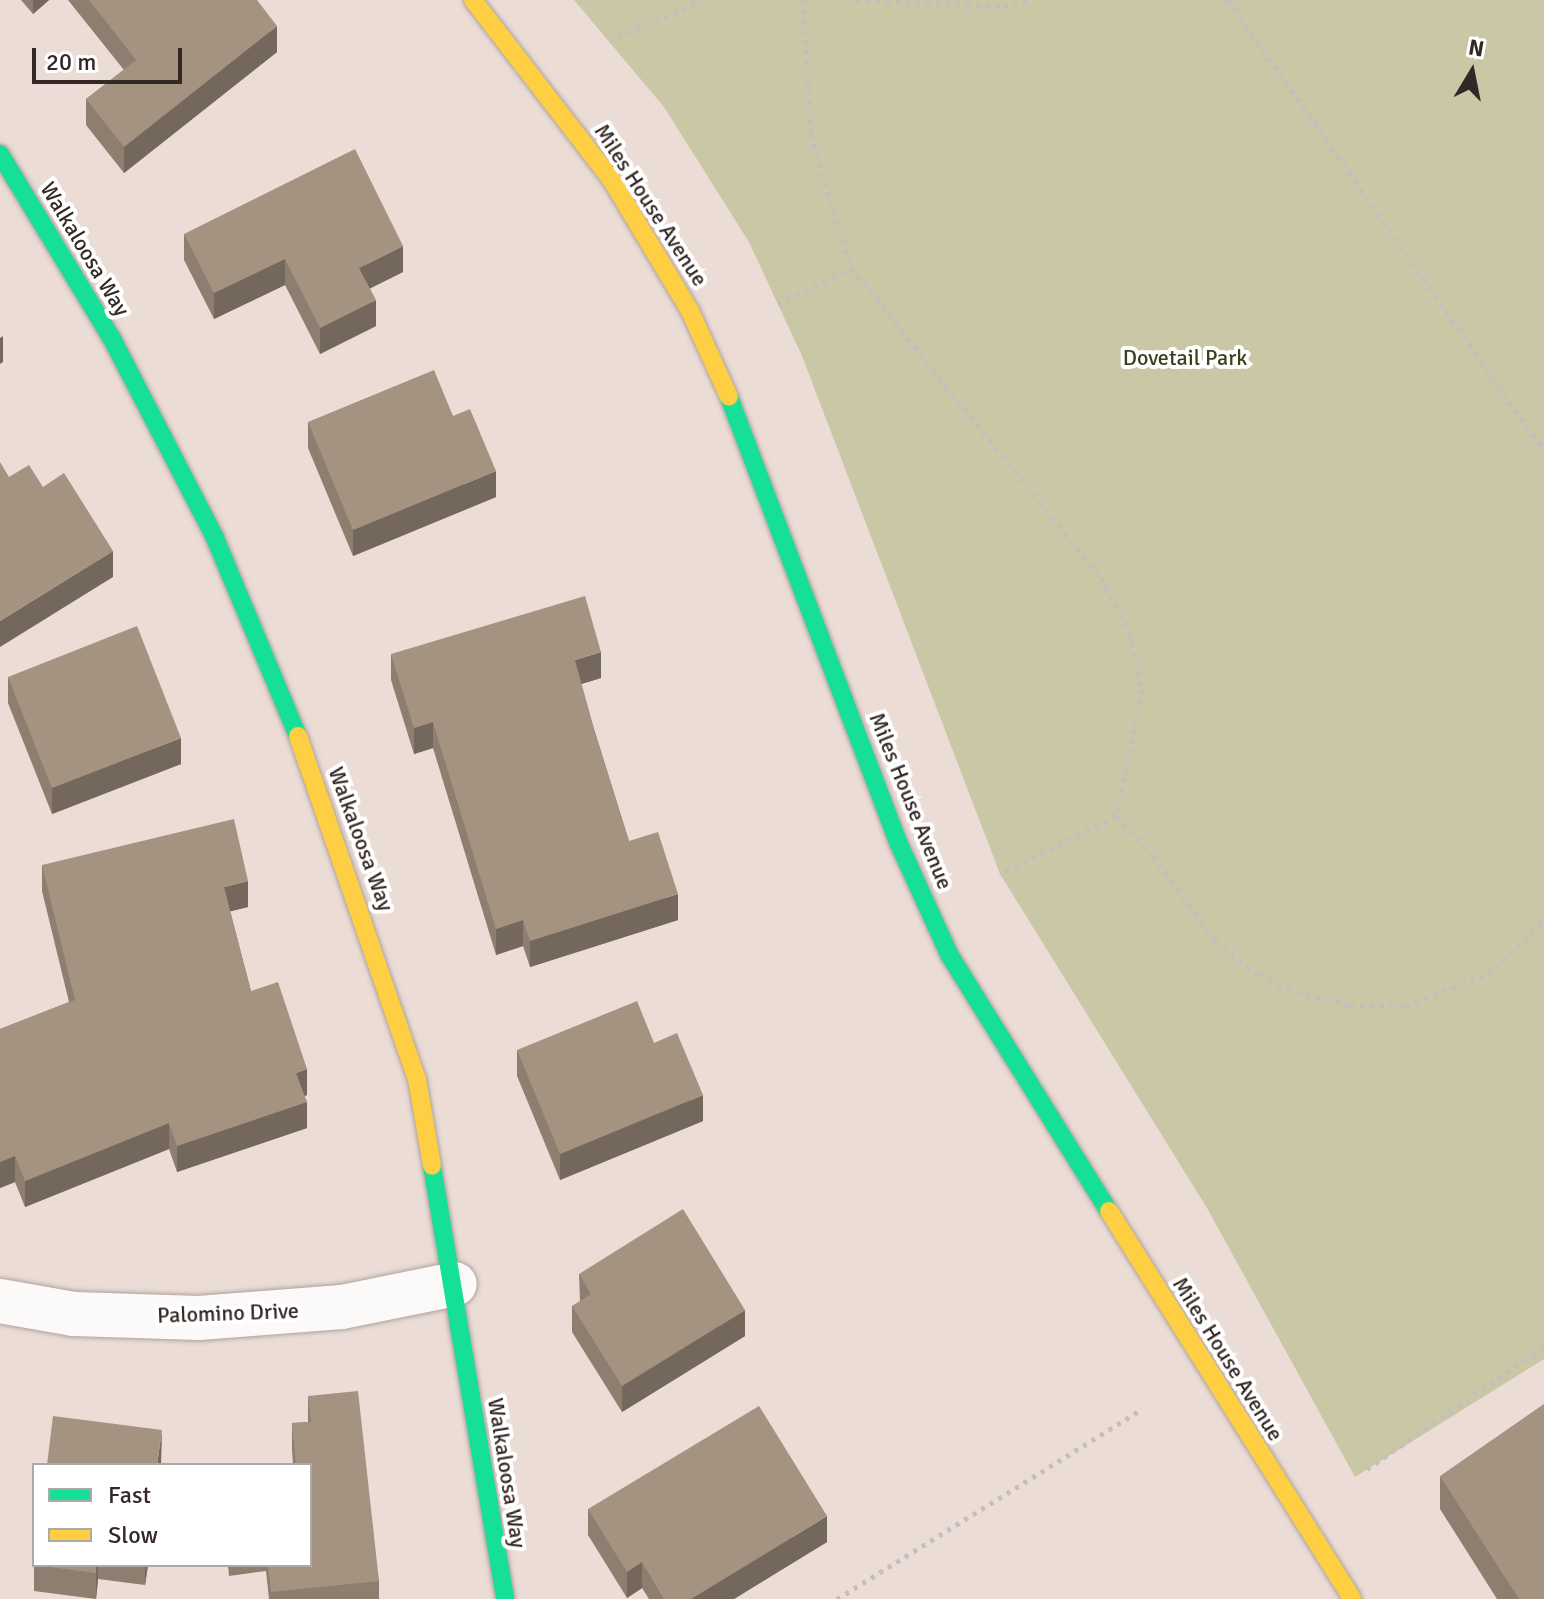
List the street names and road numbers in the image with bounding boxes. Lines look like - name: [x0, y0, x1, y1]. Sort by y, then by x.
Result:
- street label: Miles House Avenue: [589, 119, 713, 291]
- street label: Walkaloosa Way: [35, 177, 135, 321]
- street label: Miles House Avenue: [864, 709, 958, 893]
- street label: Walkaloosa Way: [323, 763, 399, 915]
- street label: Miles House Avenue: [1167, 1272, 1289, 1446]
- street label: Palomino Drive: [157, 1297, 299, 1329]
- street label: Walkaloosa Way: [482, 1396, 532, 1550]

